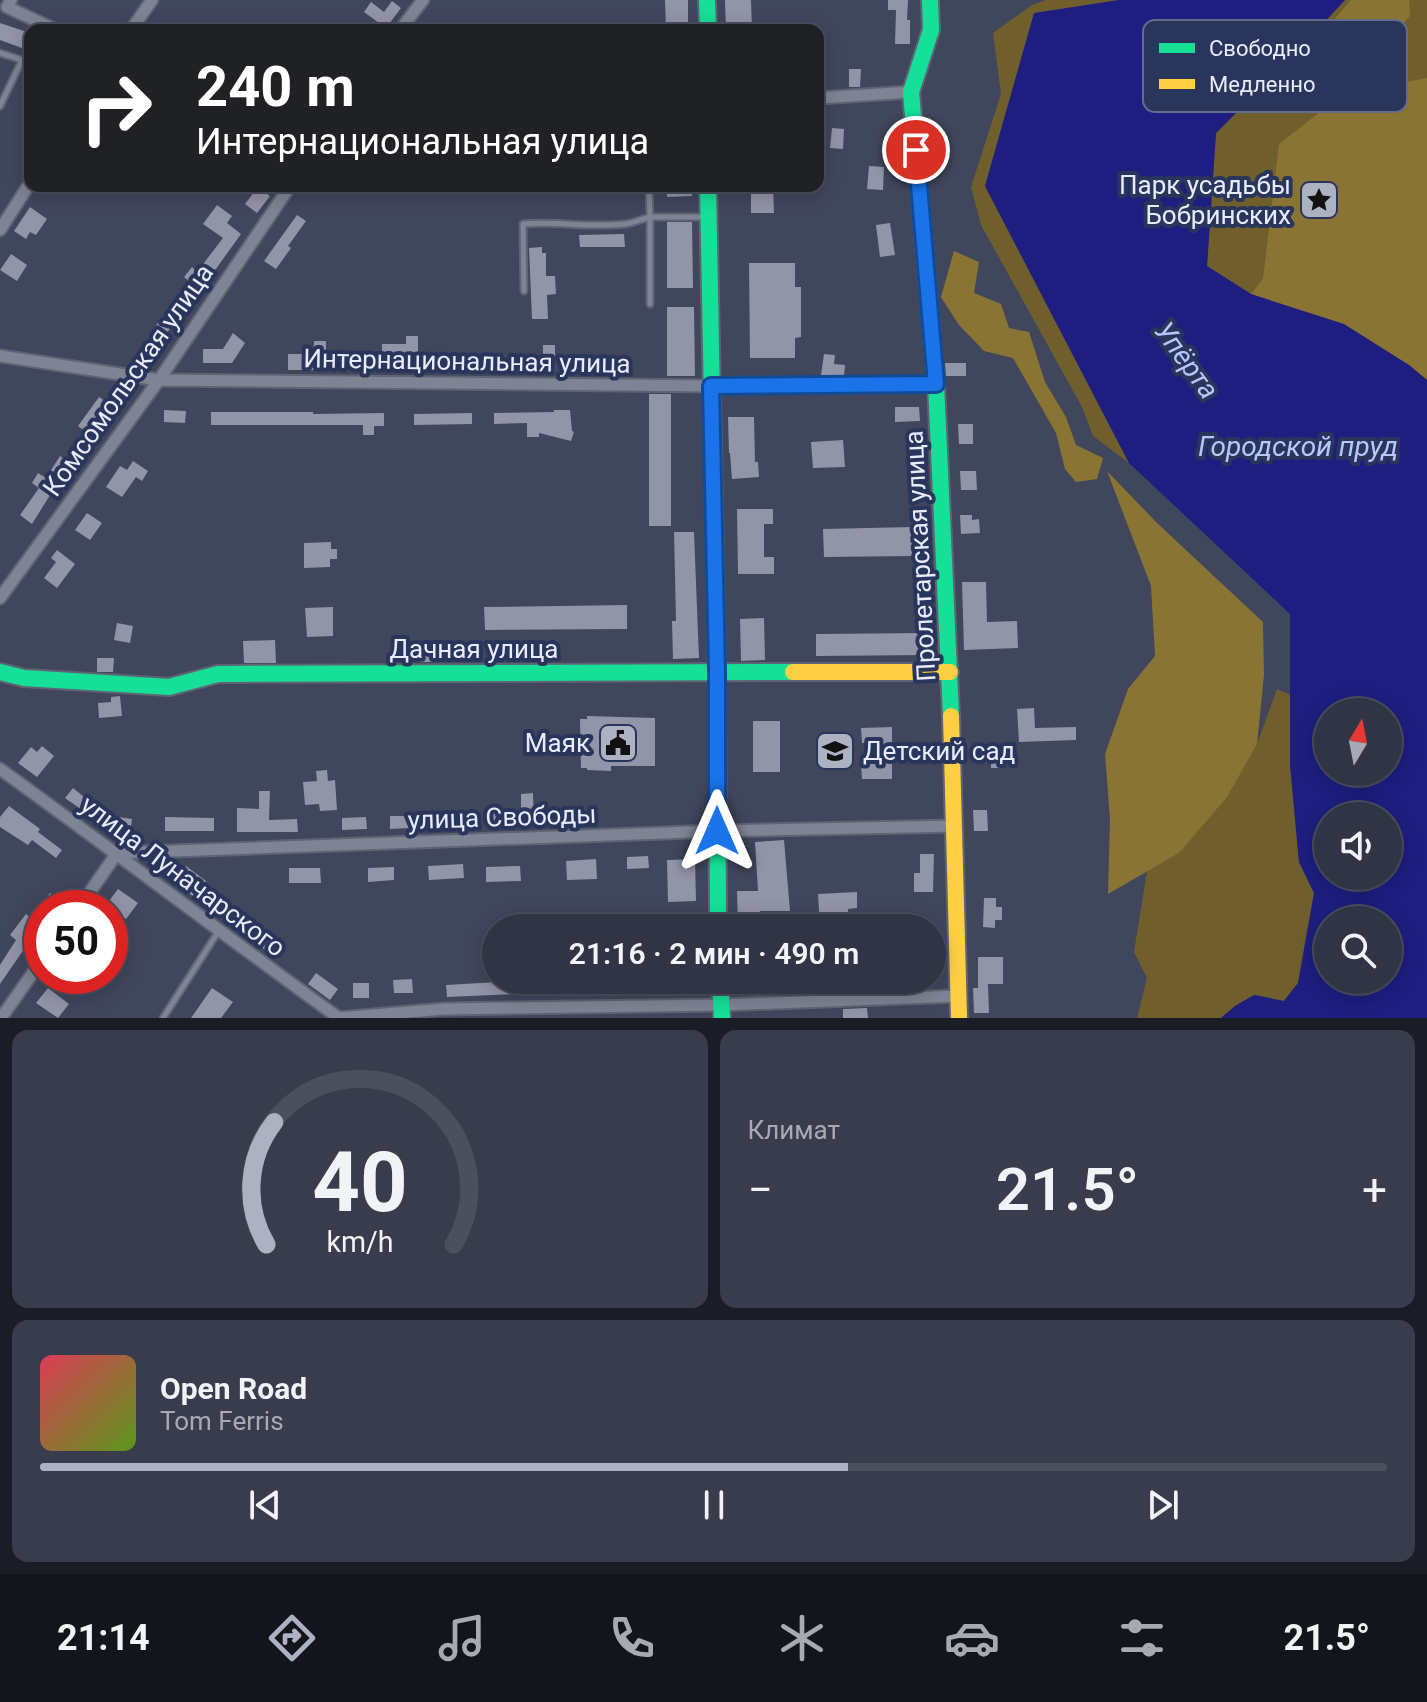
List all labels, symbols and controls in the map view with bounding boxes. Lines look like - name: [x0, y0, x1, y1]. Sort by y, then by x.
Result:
- legend: [1143, 20, 1407, 112]
- text: Свободно: [1209, 36, 1311, 61]
- text: 240 m: [196, 54, 355, 120]
- icon: right: [64, 56, 168, 160]
- text: Медленно: [1209, 72, 1315, 97]
- pin: [882, 116, 950, 184]
- text: Интернациональная улица: [196, 121, 649, 163]
- icon: arrive: [894, 128, 938, 172]
- place label: Парк усадьбы Бобринских: [1119, 170, 1291, 230]
- place icon: Парк усадьбы Бобринских: [1298, 179, 1340, 221]
- street label: Комсомольская улица: [37, 258, 219, 502]
- water label: Упёрта: [1148, 315, 1226, 405]
- street label: Интернациональная улица: [303, 343, 631, 379]
- street label: Пролетарская улица: [898, 430, 942, 682]
- water label: Городской пруд: [1198, 430, 1398, 463]
- street label: Дачная улица: [389, 634, 559, 664]
- north arrow: [1314, 698, 1402, 786]
- map controls: [1314, 698, 1402, 994]
- public building icon: Маяк: [597, 722, 639, 764]
- place label: Маяк: [525, 728, 590, 758]
- school or university icon: Детский сад: [814, 730, 856, 772]
- place label: Детский сад: [863, 736, 1015, 766]
- street label: улица Луначарского: [75, 789, 291, 963]
- position arrow: [675, 789, 759, 873]
- street label: улица Свободы: [407, 799, 597, 835]
- button: sound: [1314, 802, 1402, 890]
- speed limit sign: 50: [24, 890, 128, 994]
- button: search: [1314, 906, 1402, 994]
- text: 21:16 · 2 мин · 490 m: [569, 936, 859, 971]
- text: Климат: [748, 1115, 840, 1145]
- text: 40: [312, 1134, 407, 1231]
- text: 21.5°: [996, 1154, 1139, 1225]
- text: −: [748, 1164, 773, 1216]
- text: +: [1362, 1164, 1387, 1216]
- text: km/h: [326, 1225, 393, 1259]
- text: Open Road: [160, 1371, 307, 1406]
- text: Tom Ferris: [160, 1406, 284, 1436]
- icon: previous: [243, 1483, 287, 1527]
- icon: pause: [692, 1483, 736, 1527]
- icon: next: [1141, 1483, 1185, 1527]
- icon: directions: [264, 1610, 320, 1666]
- icon: music: [434, 1610, 490, 1666]
- icon: phone: [604, 1610, 660, 1666]
- icon: climate: [774, 1610, 830, 1666]
- icon: car: [944, 1610, 1000, 1666]
- icon: filters: [1114, 1610, 1170, 1666]
- text: 21:14: [57, 1617, 150, 1659]
- text: 21.5°: [1284, 1617, 1370, 1659]

